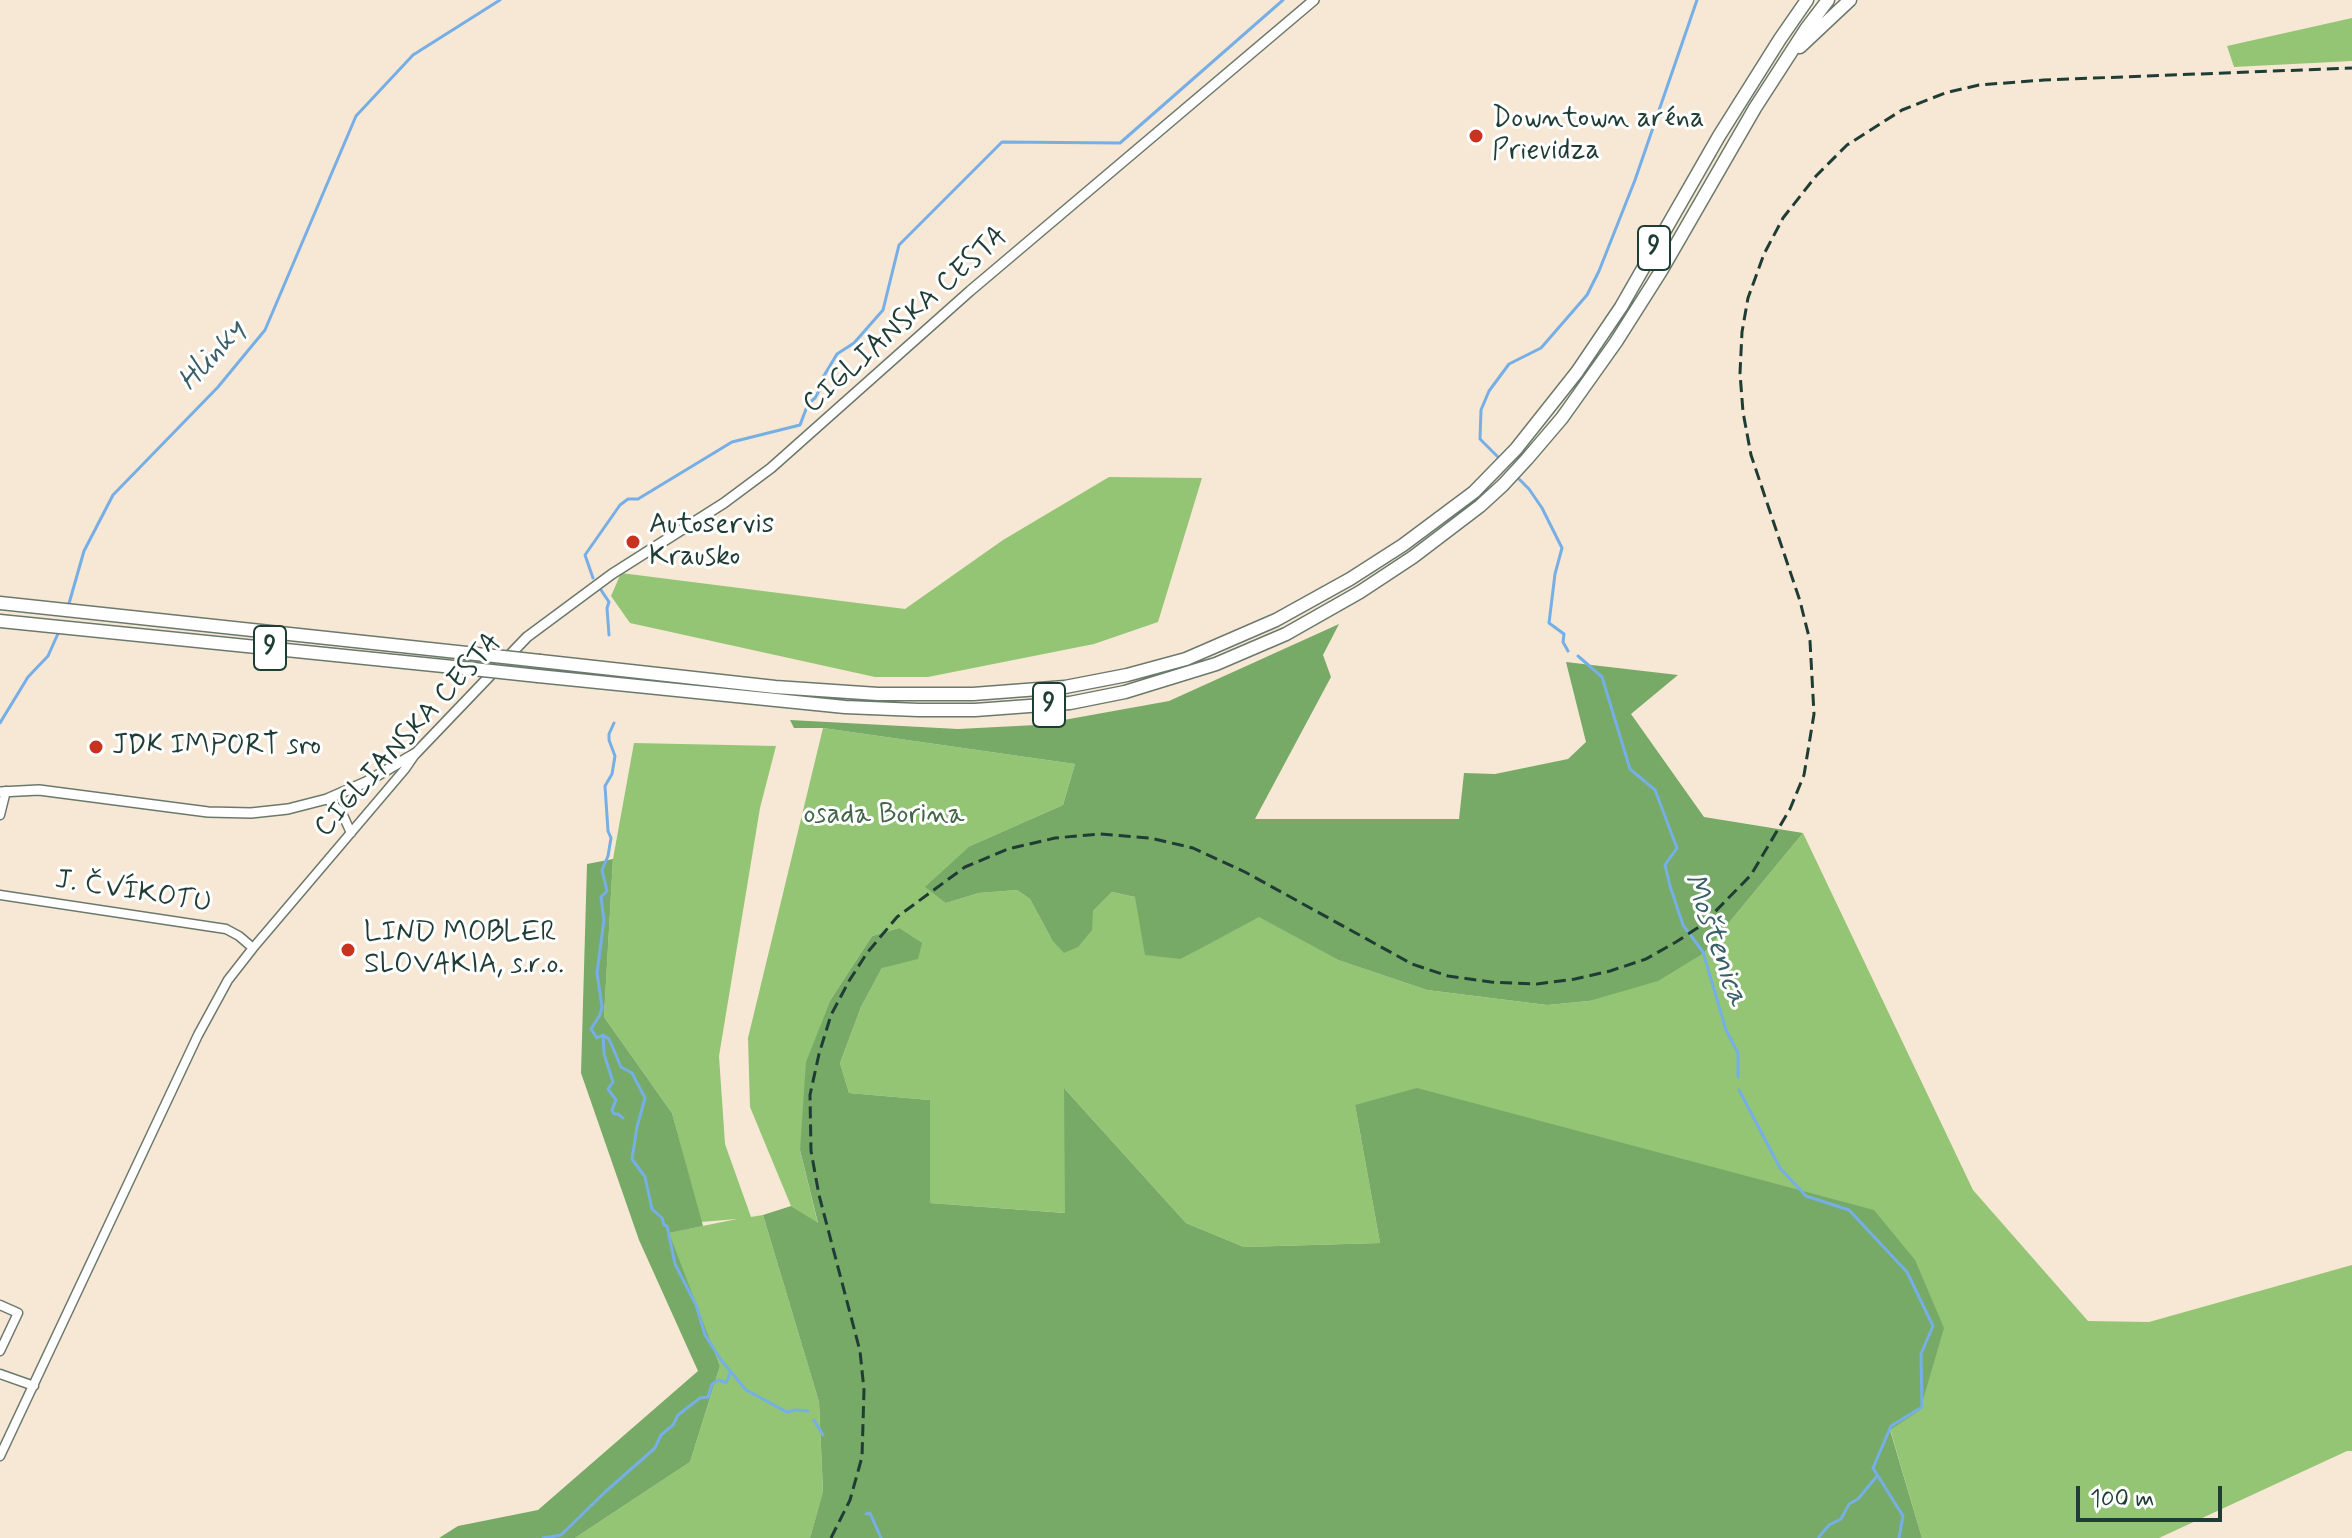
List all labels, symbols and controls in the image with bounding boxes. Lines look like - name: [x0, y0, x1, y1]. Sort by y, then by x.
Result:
- place label: Downtown aréna Prievidza: [1492, 103, 1704, 169]
- marker: Downtown aréna Prievidza: [1467, 127, 1485, 145]
- street label: CIGLIANSKA CESTA: [797, 220, 1015, 422]
- road number: 9: [1638, 226, 1670, 270]
- water label: Hlinky: [172, 314, 254, 400]
- place label: Autoservis Krausko: [649, 509, 774, 575]
- marker: Autoservis Krausko: [624, 533, 642, 551]
- road number: 9: [254, 626, 286, 670]
- street label: CIGLIANSKA CESTA: [308, 627, 510, 845]
- road number: 9: [1033, 683, 1065, 727]
- place label: JDK IMPORT sro: [112, 730, 321, 764]
- marker: JDK IMPORT sro: [87, 738, 105, 756]
- park label: osada Borina: [804, 799, 964, 833]
- street label: J. ČVÍKOTU: [52, 864, 214, 922]
- water label: Moštenica: [1673, 869, 1755, 1011]
- place label: LIND MOBLER SLOVAKIA, s.r.o.: [364, 917, 564, 983]
- marker: LIND MOBLER SLOVAKIA, s.r.o.: [339, 941, 357, 959]
- scale bar: [2080, 1470, 2226, 1520]
- text: 100 m: [2090, 1484, 2154, 1515]

